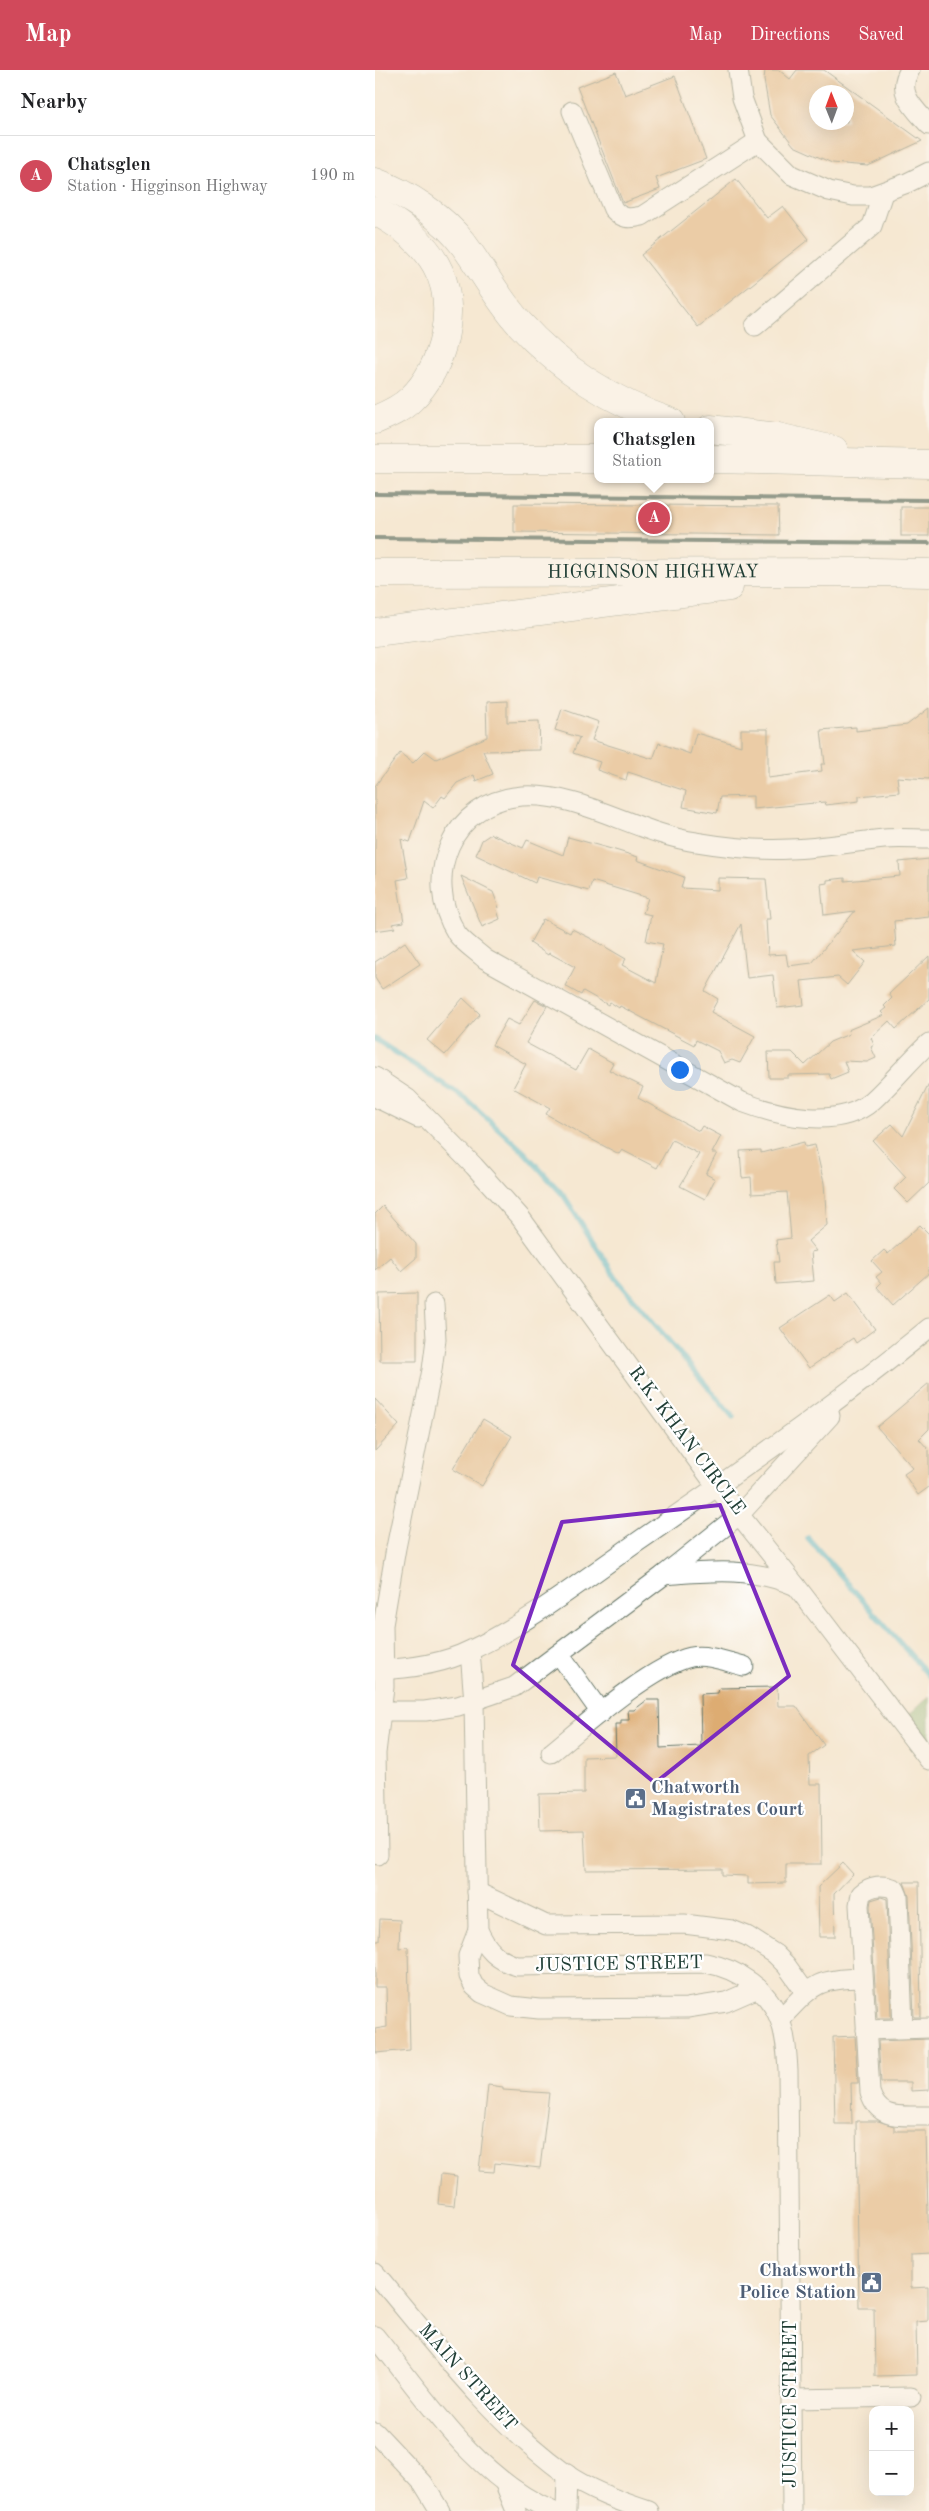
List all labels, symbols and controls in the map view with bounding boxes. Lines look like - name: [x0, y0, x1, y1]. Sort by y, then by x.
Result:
- text: Map: [25, 23, 72, 47]
- text: Map: [689, 26, 722, 44]
- text: Directions: [750, 26, 830, 44]
- text: Saved: [858, 26, 904, 44]
- north arrow: [809, 85, 854, 130]
- text: Nearby: [20, 92, 88, 113]
- text: Chatsglen: [67, 156, 151, 175]
- text: A: [30, 168, 42, 184]
- text: 190 m: [310, 168, 355, 184]
- text: Station · Higginson Highway: [67, 179, 268, 195]
- popup: [594, 418, 714, 483]
- text: Chatsglen: [612, 431, 696, 450]
- text: Station: [612, 454, 662, 470]
- pin: A: [638, 499, 670, 537]
- street label: HIGGINSON HIGHWAY: [547, 563, 759, 582]
- your location: [667, 1057, 693, 1083]
- street label: R.K. KHAN CIRCLE: [624, 1363, 748, 1519]
- place label: Chatworth Magistrates Court: [651, 1779, 804, 1820]
- public building icon: Chatworth Magistrates Court: [623, 1787, 647, 1811]
- street label: JUSTICE STREET: [535, 1954, 703, 1976]
- place label: Chatsworth Police Station: [738, 2262, 856, 2303]
- public building icon: Chatsworth Police Station: [860, 2270, 884, 2294]
- street label: JUSTICE STREET: [782, 2320, 801, 2488]
- street label: MAIN STREET: [414, 2321, 520, 2435]
- map controls: [869, 2406, 914, 2496]
- button: +: [869, 2406, 914, 2451]
- button: −: [869, 2451, 914, 2496]

